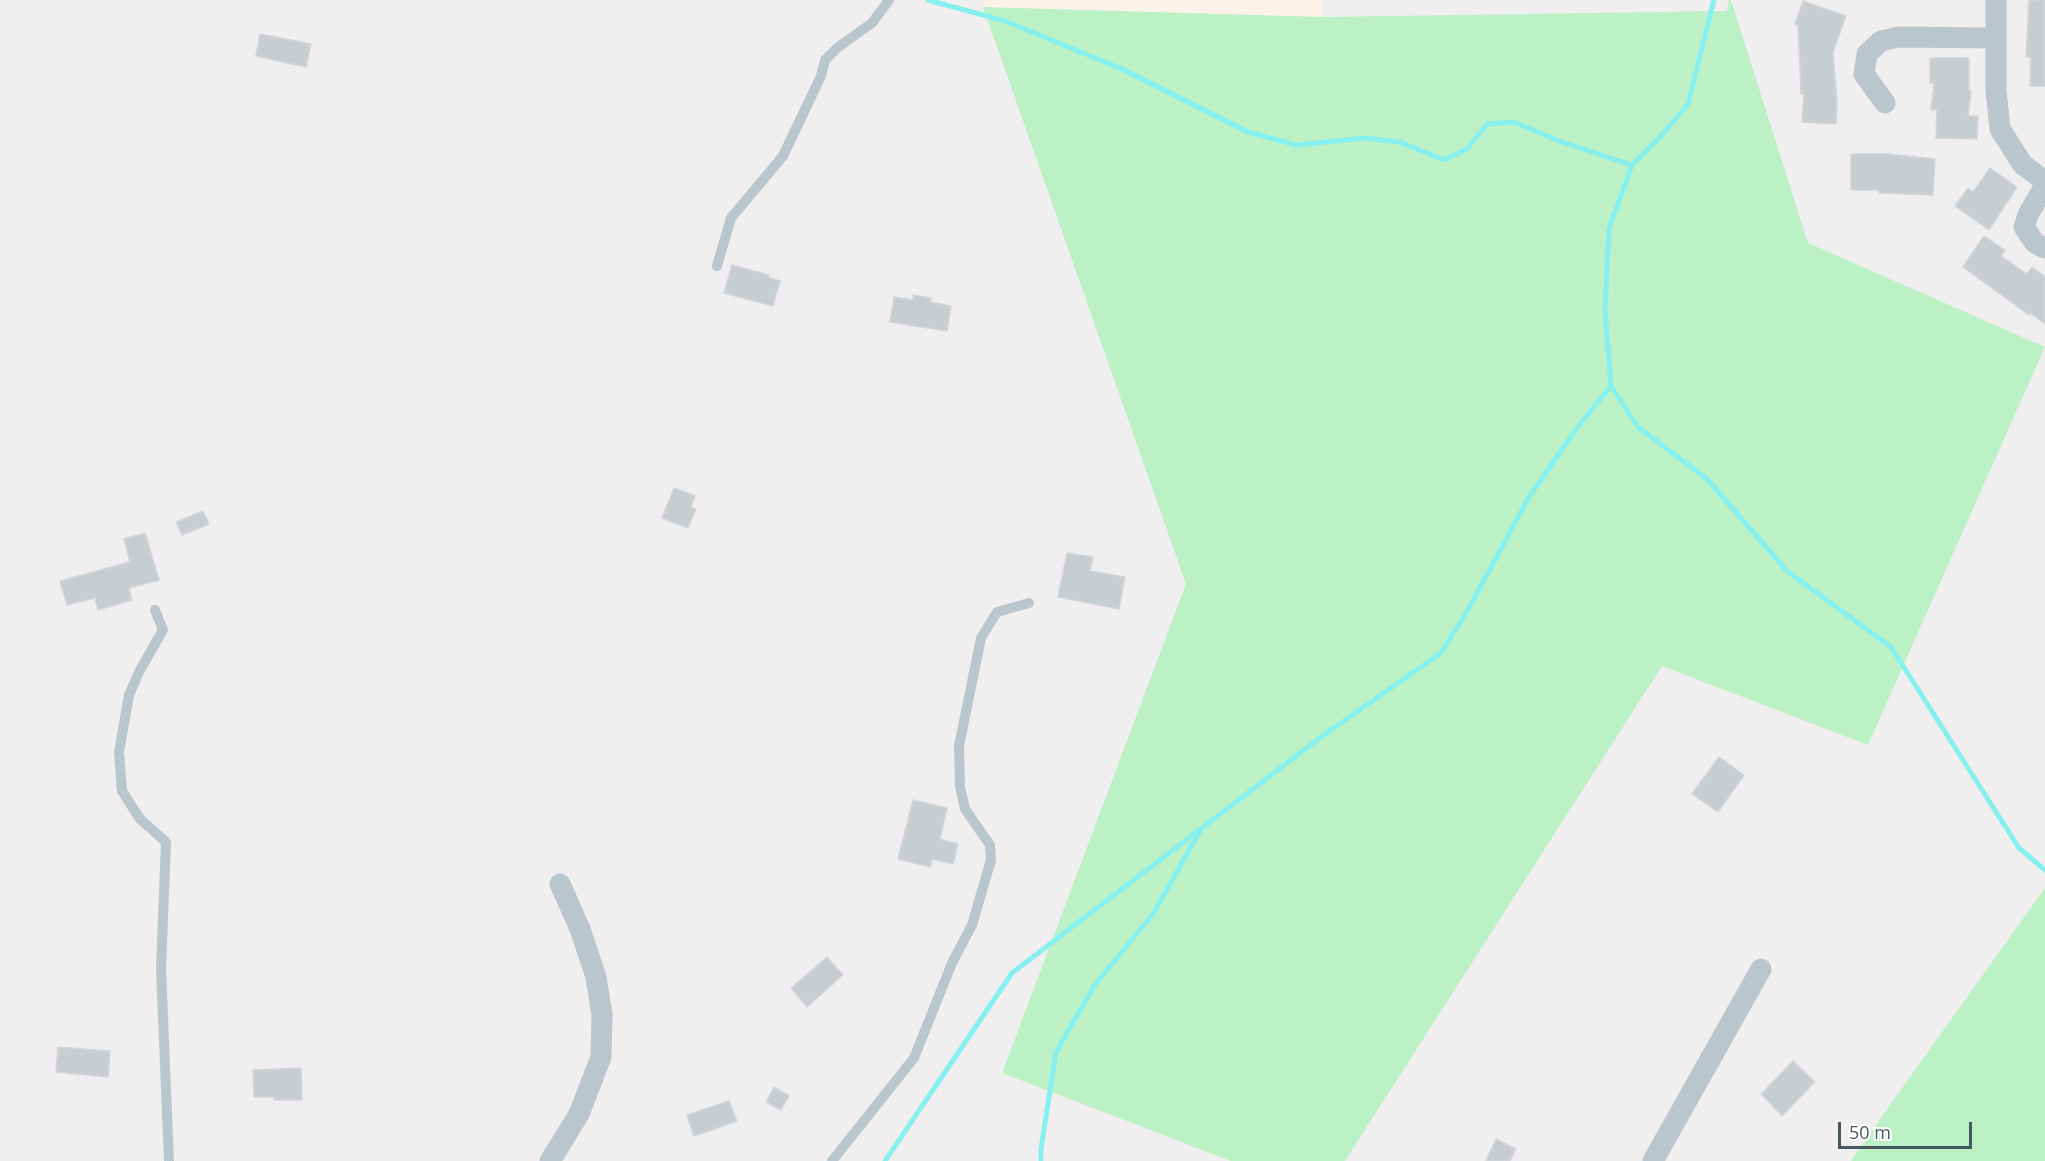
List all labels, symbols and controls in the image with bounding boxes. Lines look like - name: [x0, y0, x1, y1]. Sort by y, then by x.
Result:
- scale bar: [1841, 1110, 1974, 1148]
- text: 50 m: [1849, 1120, 1891, 1144]

